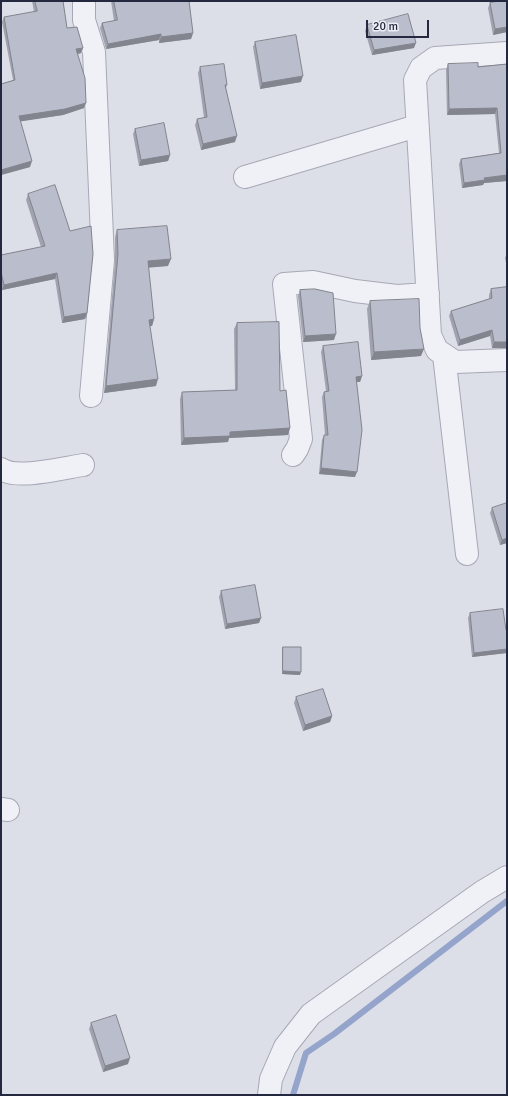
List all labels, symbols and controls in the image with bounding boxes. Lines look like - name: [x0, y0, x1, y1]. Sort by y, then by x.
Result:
- scale bar: [368, 12, 431, 38]
- text: 20 m: [373, 19, 398, 34]

